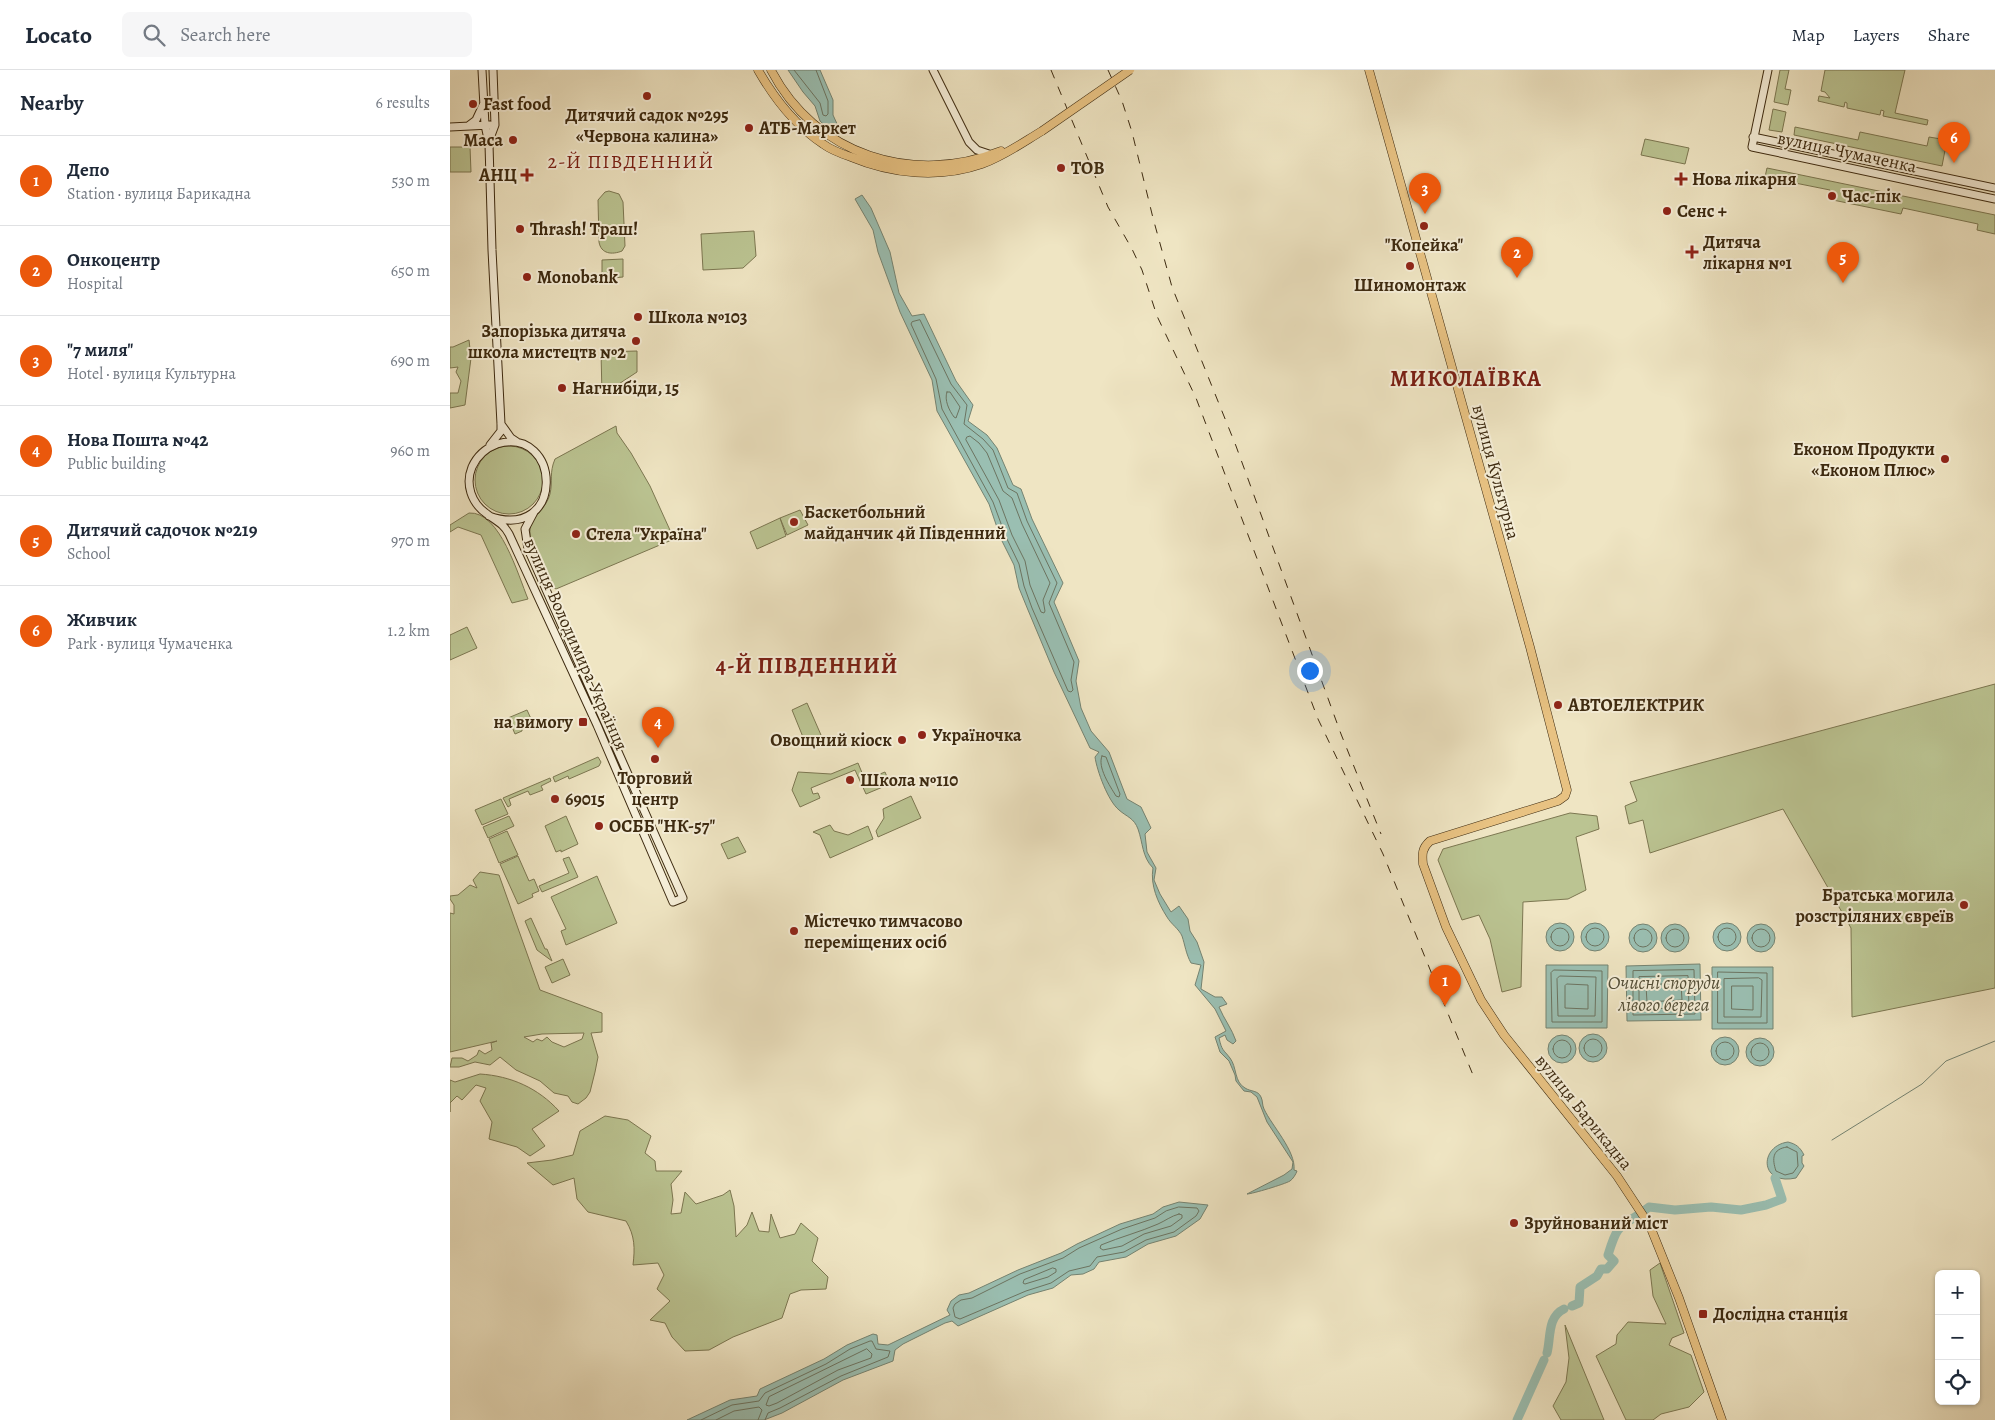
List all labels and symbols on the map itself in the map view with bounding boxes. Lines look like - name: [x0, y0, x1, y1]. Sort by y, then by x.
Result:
- marker: Дитячий садок №295 «Червона калина»: [641, 90, 653, 102]
- place label: Fast food: [483, 92, 551, 116]
- marker: Fast food: [467, 98, 479, 110]
- place label: Дитячий садок №295 «Червона калина»: [565, 103, 729, 148]
- place label: АТБ-Маркет: [758, 116, 856, 140]
- marker: АТБ-Маркет: [743, 122, 755, 134]
- pin: 6: [1938, 122, 1970, 163]
- street label: вулиця Чумаченка: [1775, 126, 1920, 179]
- place label: Маса: [463, 128, 503, 152]
- marker: Маса: [507, 134, 519, 146]
- district label: 2-Й ПІВДЕННИЙ: [548, 148, 714, 175]
- place label: ТОВ: [1071, 156, 1105, 180]
- marker: ТОВ: [1055, 162, 1067, 174]
- place label: АНЦ: [478, 163, 517, 187]
- place label: Нова лікарня: [1692, 167, 1797, 191]
- marker: АНЦ: [521, 169, 533, 181]
- marker: Нова лікарня: [1674, 172, 1688, 186]
- pin: 3: [1409, 173, 1441, 214]
- place label: Час-пік: [1842, 184, 1901, 208]
- marker: Час-пік: [1826, 190, 1838, 202]
- place label: Сенс +: [1677, 199, 1727, 223]
- marker: Сенс +: [1661, 205, 1673, 217]
- place label: Thrash! Траш!: [530, 217, 638, 241]
- marker: "Копейка": [1418, 220, 1430, 232]
- marker: Thrash! Траш!: [514, 223, 526, 235]
- place label: Дитяча лікарня №1: [1702, 230, 1792, 275]
- place label: "Копейка": [1385, 233, 1463, 257]
- pin: 2: [1501, 237, 1533, 278]
- pin: 5: [1827, 242, 1859, 283]
- marker: Дитяча лікарня №1: [1685, 245, 1699, 259]
- marker: Шиномонтаж: [1404, 260, 1416, 272]
- place label: Monobank: [537, 265, 619, 289]
- marker: Monobank: [521, 271, 533, 283]
- place label: Шиномонтаж: [1354, 273, 1466, 297]
- place label: Школа №103: [648, 305, 748, 329]
- marker: Школа №103: [632, 311, 644, 323]
- place label: Запорізька дитяча школа мистецтв №2: [468, 319, 626, 364]
- marker: Запорізька дитяча школа мистецтв №2: [630, 335, 642, 347]
- district label: МИКОЛАЇВКА: [1390, 364, 1542, 394]
- place label: Нагнибіди, 15: [572, 376, 680, 400]
- marker: Нагнибіди, 15: [556, 382, 568, 394]
- street label: вулиця Культурна: [1466, 402, 1526, 543]
- place label: Економ Продукти «Економ Плюс»: [1793, 437, 1935, 482]
- marker: Економ Продукти «Економ Плюс»: [1939, 453, 1951, 465]
- place label: Баскетбольний майданчик 4й Південний: [804, 500, 1006, 545]
- marker: Баскетбольний майданчик 4й Південний: [788, 516, 800, 528]
- place label: Стела "Україна": [586, 522, 707, 546]
- marker: Стела "Україна": [570, 528, 582, 540]
- street label: вулиця Володимира Українця: [518, 534, 634, 754]
- district label: 4-Й ПІВДЕННИЙ: [716, 651, 898, 681]
- your location: [1297, 658, 1323, 684]
- place label: АВТОЕЛЕКТРИК: [1567, 693, 1704, 717]
- marker: АВТОЕЛЕКТРИК: [1552, 699, 1564, 711]
- pin: 4: [642, 707, 674, 748]
- place label: на вимогу: [493, 710, 573, 734]
- marker: на вимогу: [577, 716, 589, 728]
- place label: Україночка: [932, 723, 1022, 747]
- place label: Овощний кіоск: [770, 728, 892, 752]
- marker: Україночка: [916, 729, 928, 741]
- marker: Овощний кіоск: [896, 734, 908, 746]
- marker: Торговий центр: [649, 753, 661, 765]
- place label: Торговий центр: [617, 766, 693, 811]
- place label: Школа №110: [860, 768, 958, 792]
- marker: Школа №110: [844, 774, 856, 786]
- place label: 69015: [565, 787, 605, 811]
- marker: 69015: [549, 793, 561, 805]
- place label: ОСББ "НК-57": [609, 814, 715, 838]
- marker: ОСББ "НК-57": [593, 820, 605, 832]
- place label: Братська могила розстріляних євреїв: [1795, 883, 1954, 928]
- marker: Братська могила розстріляних євреїв: [1958, 899, 1970, 911]
- place label: Містечко тимчасово переміщених осіб: [804, 909, 963, 954]
- marker: Містечко тимчасово переміщених осіб: [788, 925, 800, 937]
- pin: 1: [1429, 965, 1461, 1006]
- water label: Очисні споруди лівого берега: [1608, 970, 1720, 1018]
- street label: вулиця Барикадна: [1530, 1049, 1639, 1175]
- place label: Зруйнований міст: [1524, 1211, 1668, 1235]
- marker: Зруйнований міст: [1508, 1217, 1520, 1229]
- place label: Дослідна станція: [1713, 1302, 1848, 1326]
- marker: Дослідна станція: [1697, 1308, 1709, 1320]

